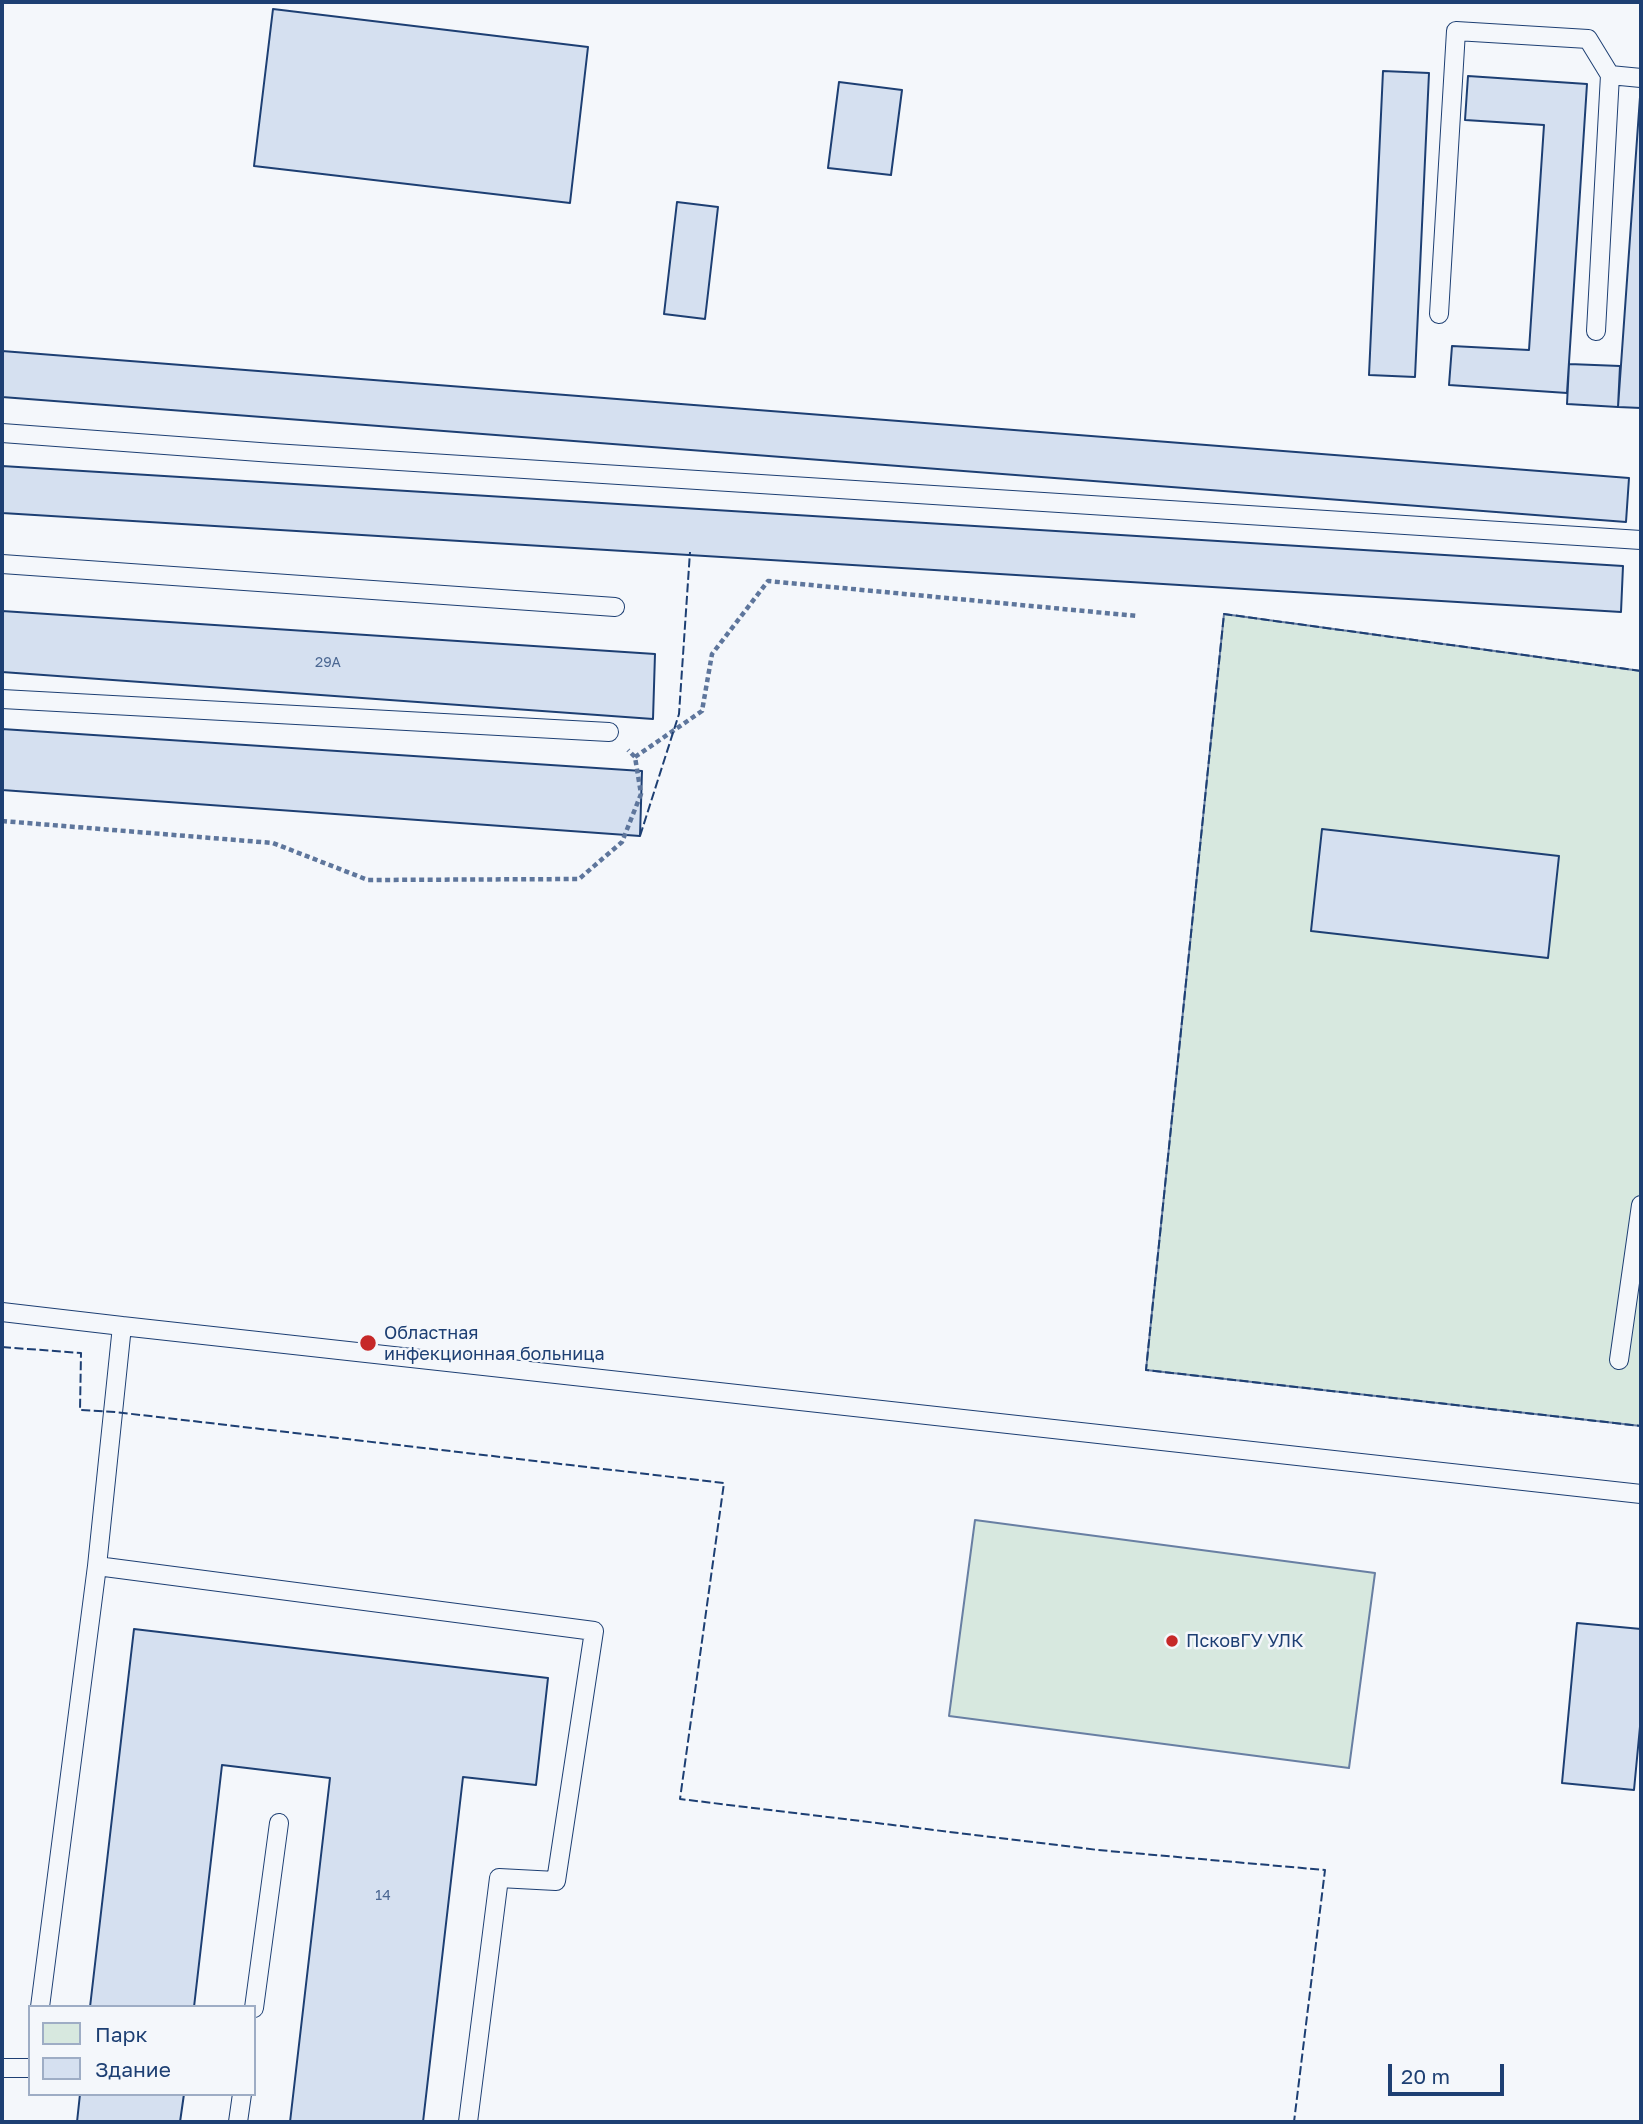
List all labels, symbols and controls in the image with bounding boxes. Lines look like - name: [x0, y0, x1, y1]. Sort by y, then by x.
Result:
- house number: 29А: [315, 655, 341, 671]
- place label: Областная инфекционная больница: [384, 1322, 605, 1364]
- marker: Областная инфекционная больница: [358, 1333, 378, 1353]
- place label: ПсковГУ УЛК: [1186, 1630, 1304, 1652]
- marker: ПсковГУ УЛК: [1164, 1633, 1180, 1649]
- house number: 14: [375, 1888, 391, 1904]
- legend: [28, 2005, 256, 2096]
- text: Парк: [95, 2021, 148, 2047]
- scale bar: [1391, 2050, 1506, 2094]
- text: Здание: [95, 2056, 171, 2082]
- text: 20 m: [1401, 2063, 1450, 2089]

